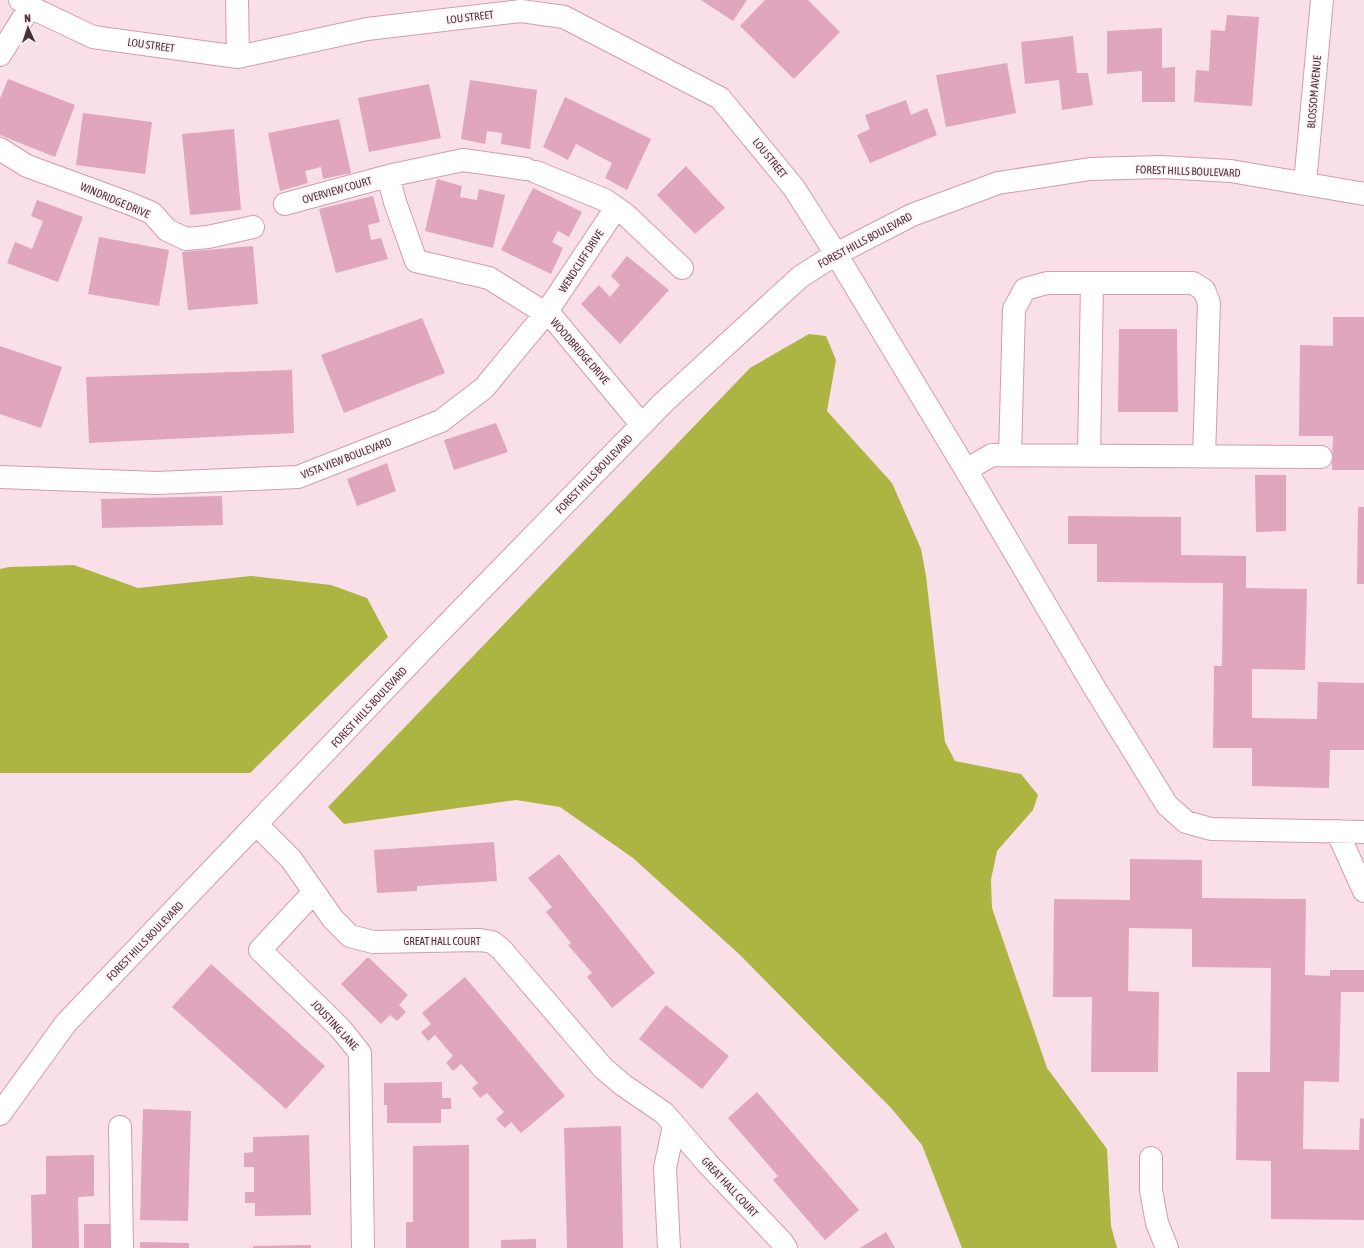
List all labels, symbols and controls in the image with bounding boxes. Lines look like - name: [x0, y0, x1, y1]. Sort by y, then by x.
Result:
- north arrow: [8, 8, 48, 48]
- street label: LOU STREET: [446, 8, 495, 26]
- text: N: [24, 12, 31, 24]
- street label: LOU STREET: [127, 36, 176, 54]
- street label: BLOSSOM AVENUE: [1305, 55, 1323, 129]
- street label: LOU STREET: [750, 136, 790, 180]
- street label: FOREST HILLS BOULEVARD: [1135, 163, 1241, 179]
- street label: OVERVIEW COURT: [301, 174, 373, 206]
- street label: WINDRIDGE DRIVE: [78, 180, 152, 220]
- street label: FOREST HILLS BOULEVARD: [816, 210, 914, 270]
- street label: WENDCLIFF DRIVE: [556, 227, 606, 295]
- street label: WOODBRIDGE DRIVE: [548, 316, 612, 387]
- street label: FOREST HILLS BOULEVARD: [553, 432, 635, 516]
- street label: VISTA VIEW BOULEVARD: [299, 435, 393, 481]
- street label: FOREST HILLS BOULEVARD: [329, 664, 409, 750]
- street label: FOREST HILLS BOULEVARD: [104, 899, 186, 983]
- street label: GREAT HALL COURT: [403, 935, 481, 947]
- street label: JOUSTING LANE: [309, 998, 361, 1052]
- street label: GREAT HALL COURT: [699, 1155, 761, 1219]

